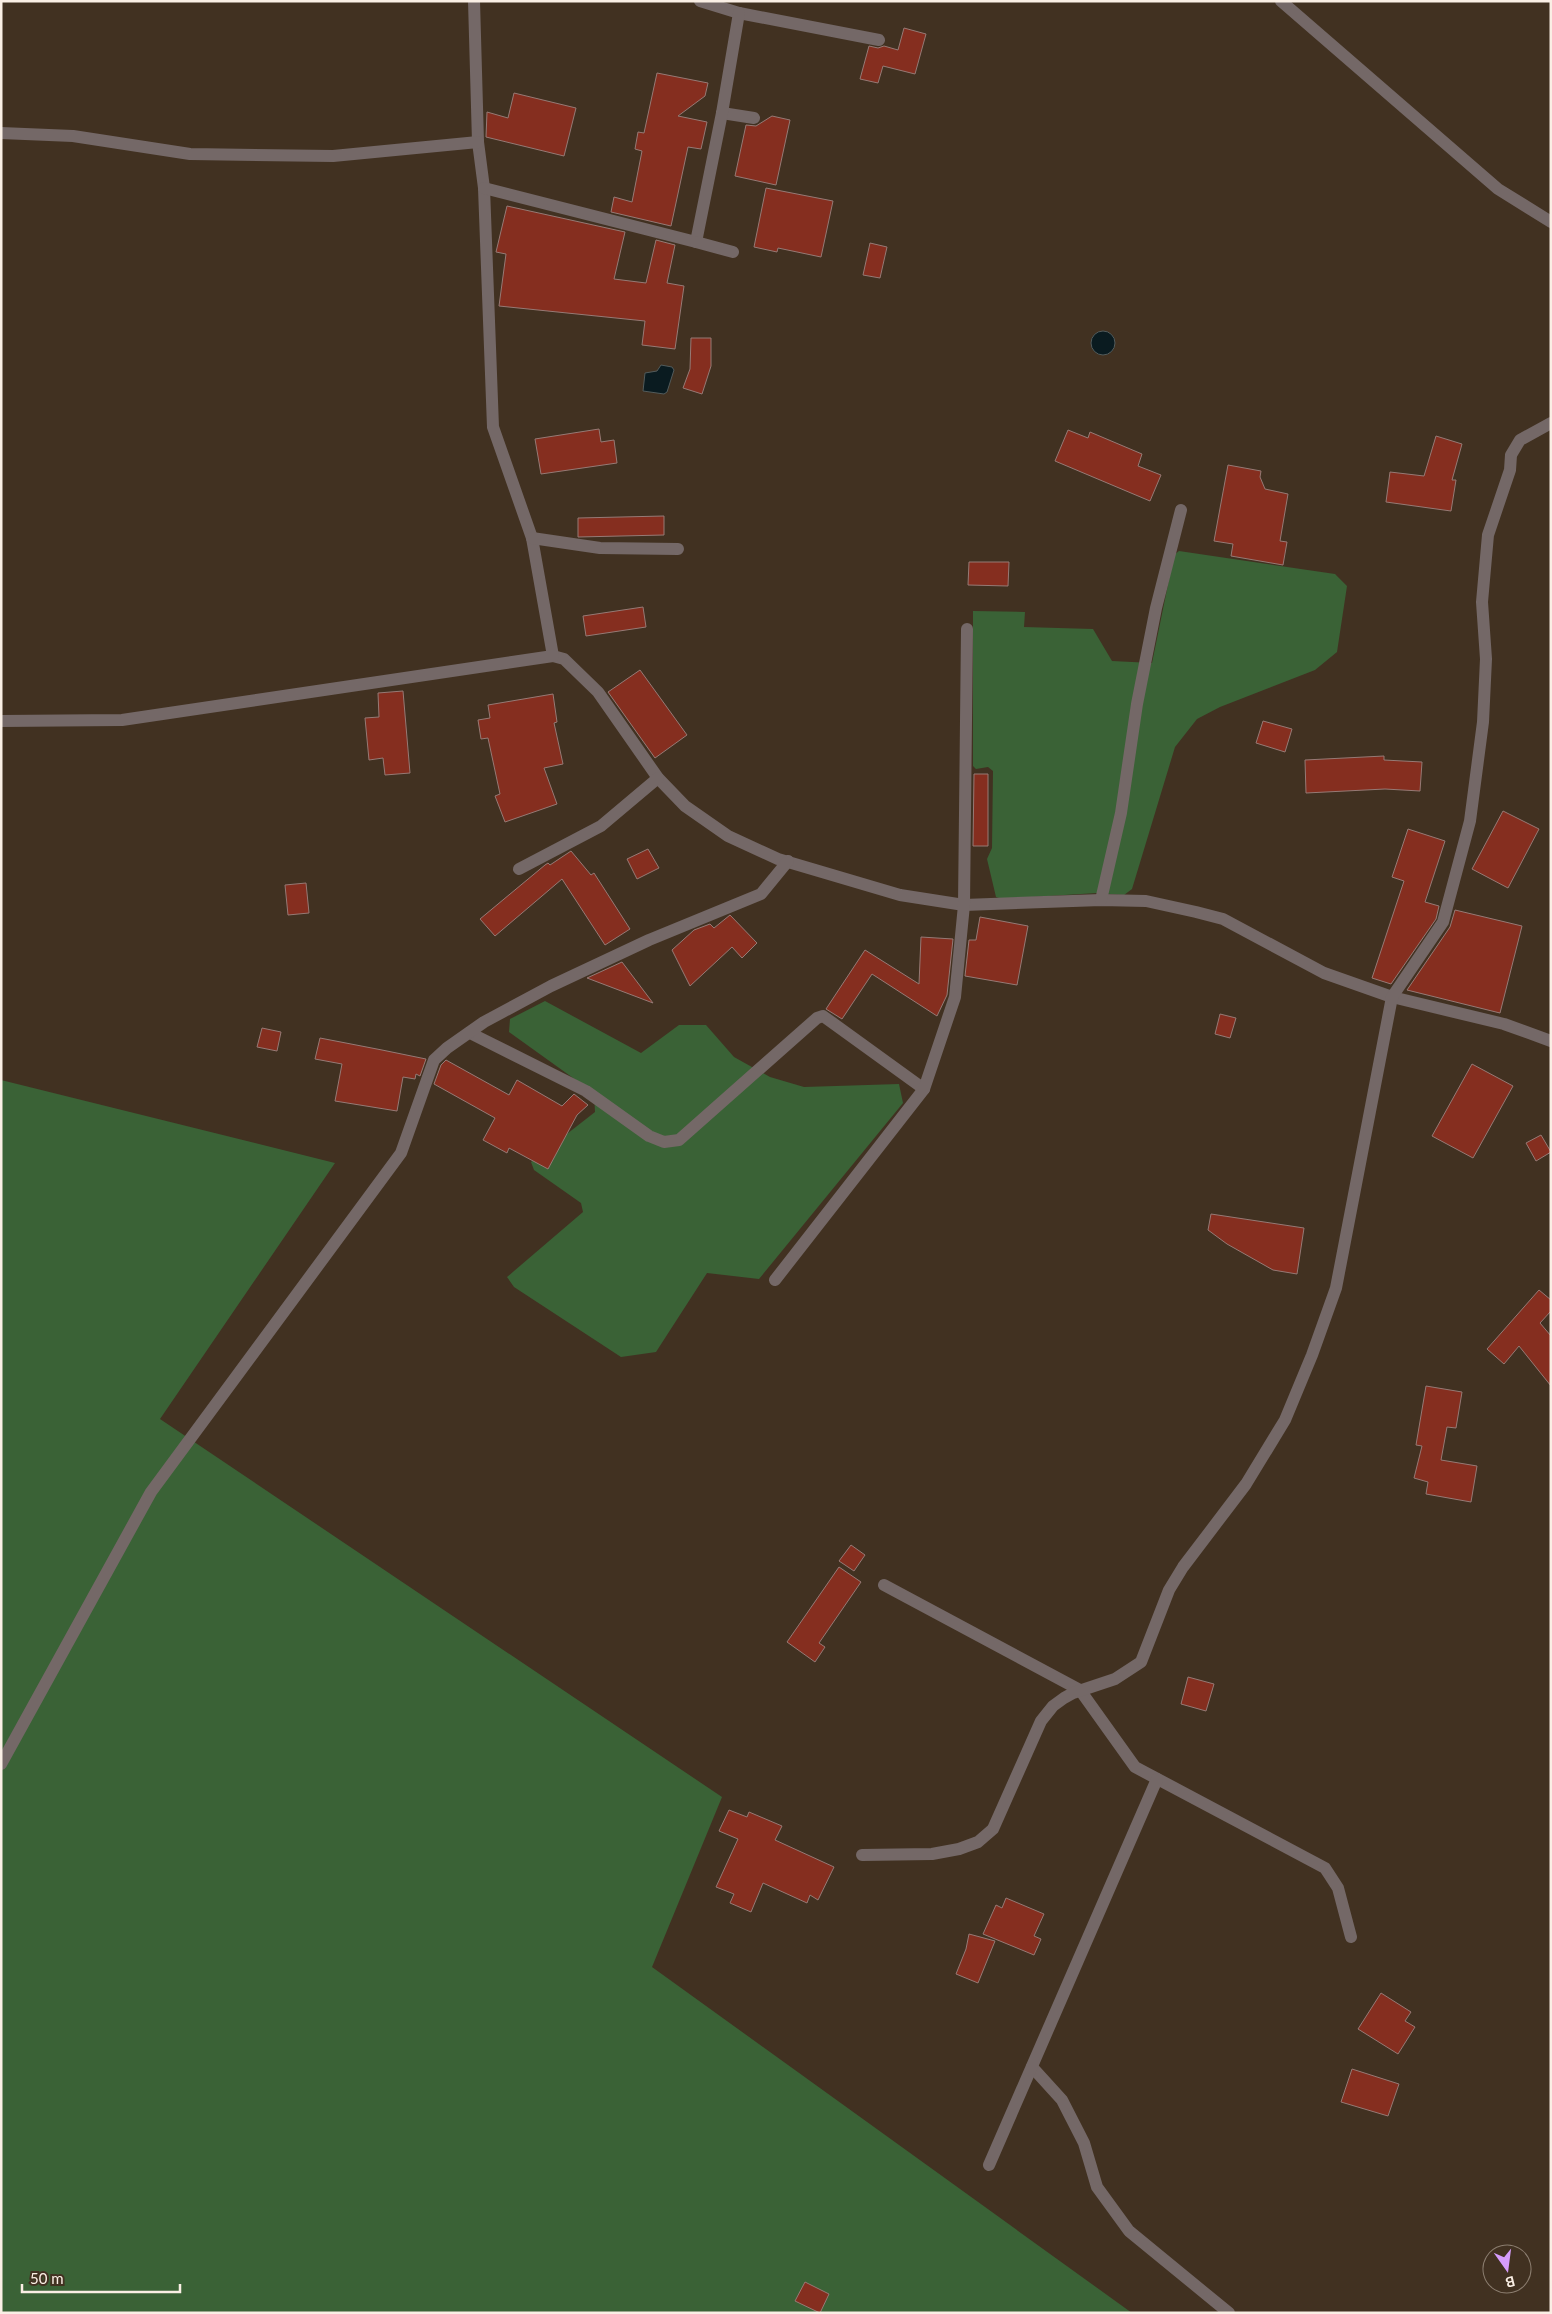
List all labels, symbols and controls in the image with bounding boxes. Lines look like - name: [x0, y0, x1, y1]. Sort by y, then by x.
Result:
- north arrow: [1482, 2244, 1532, 2294]
- scale bar: [22, 2262, 180, 2294]
- text: 50 m: [30, 2269, 64, 2287]
- text: B: [1504, 2273, 1517, 2291]

